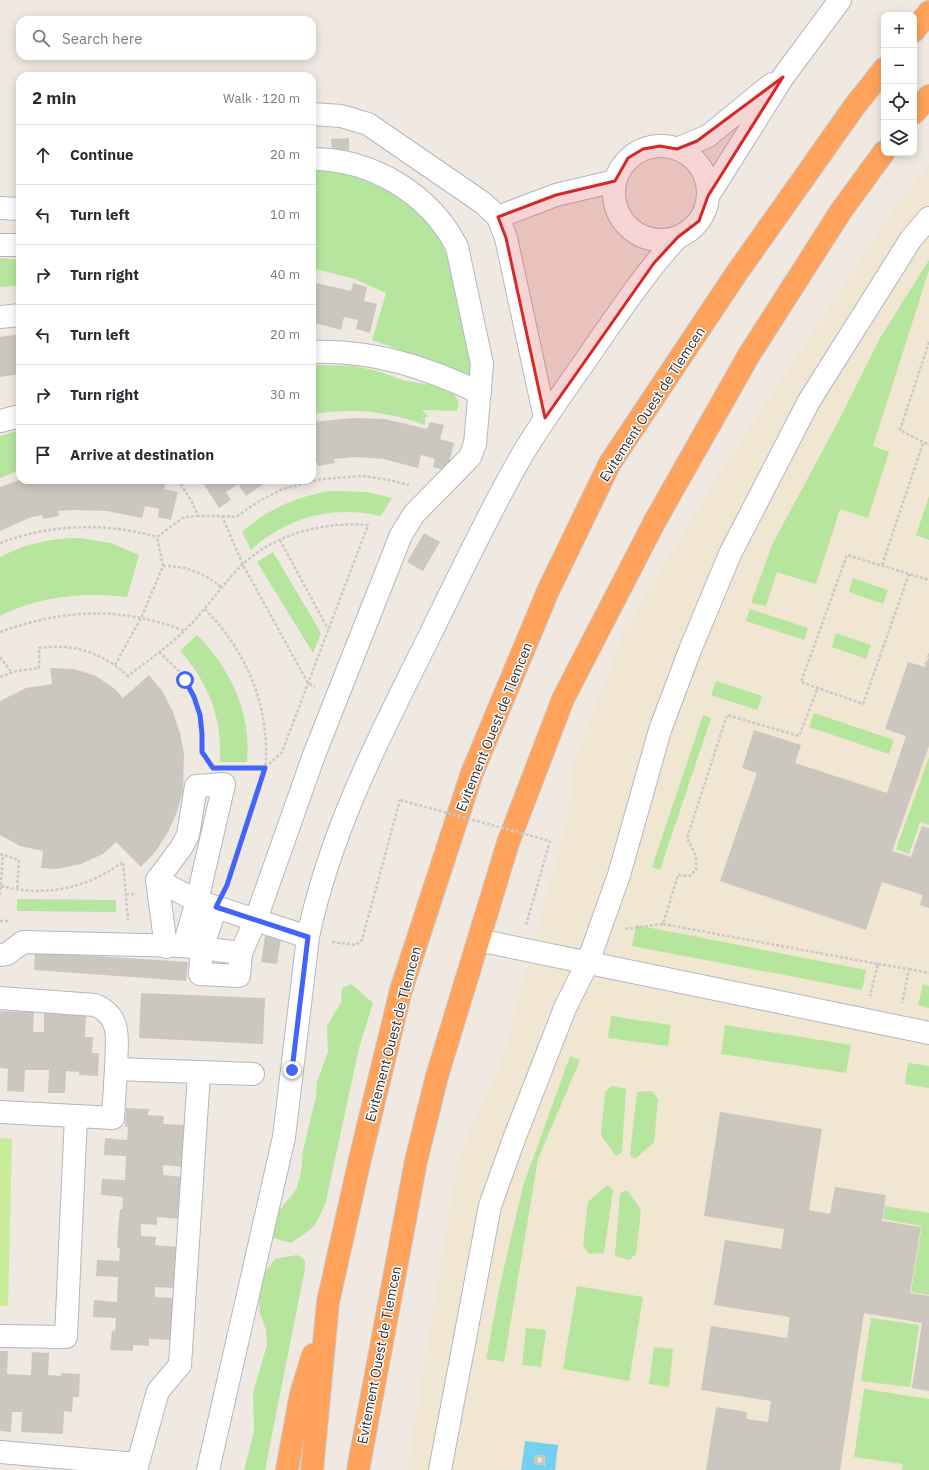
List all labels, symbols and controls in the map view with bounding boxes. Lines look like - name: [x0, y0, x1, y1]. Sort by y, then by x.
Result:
- map controls: [881, 12, 917, 156]
- button: +: [881, 12, 917, 48]
- search box: [16, 16, 316, 60]
- icon: search: [30, 27, 52, 49]
- text: Search here: [62, 29, 142, 48]
- button: −: [881, 48, 917, 84]
- button: locate: [881, 84, 917, 120]
- text: 2 min: [32, 87, 76, 109]
- text: Walk · 120 m: [223, 90, 300, 107]
- button: layers: [881, 120, 917, 156]
- icon: ahead: [32, 144, 54, 166]
- text: Continue: [70, 145, 134, 164]
- text: 20 m: [270, 146, 300, 163]
- icon: left: [32, 204, 54, 226]
- text: Turn left: [70, 205, 130, 224]
- text: 10 m: [270, 206, 300, 223]
- icon: right: [32, 264, 54, 286]
- text: Turn right: [70, 265, 139, 284]
- text: 40 m: [270, 266, 300, 283]
- street label: Evitement Ouest de Tlemcen: [595, 323, 709, 485]
- icon: left: [32, 324, 54, 346]
- text: Turn left: [70, 325, 130, 344]
- text: 20 m: [270, 326, 300, 343]
- icon: right: [32, 384, 54, 406]
- text: Turn right: [70, 385, 139, 404]
- text: 30 m: [270, 386, 300, 403]
- icon: arrive: [32, 444, 54, 466]
- text: Arrive at destination: [70, 445, 214, 464]
- street label: Evitement Ouest de Tlemcen: [452, 640, 536, 814]
- route start: [176, 671, 194, 689]
- street label: Evitement Ouest de Tlemcen: [361, 944, 425, 1124]
- route end: [283, 1061, 301, 1079]
- street label: Evitement Ouest de Tlemcen: [353, 1264, 405, 1446]

